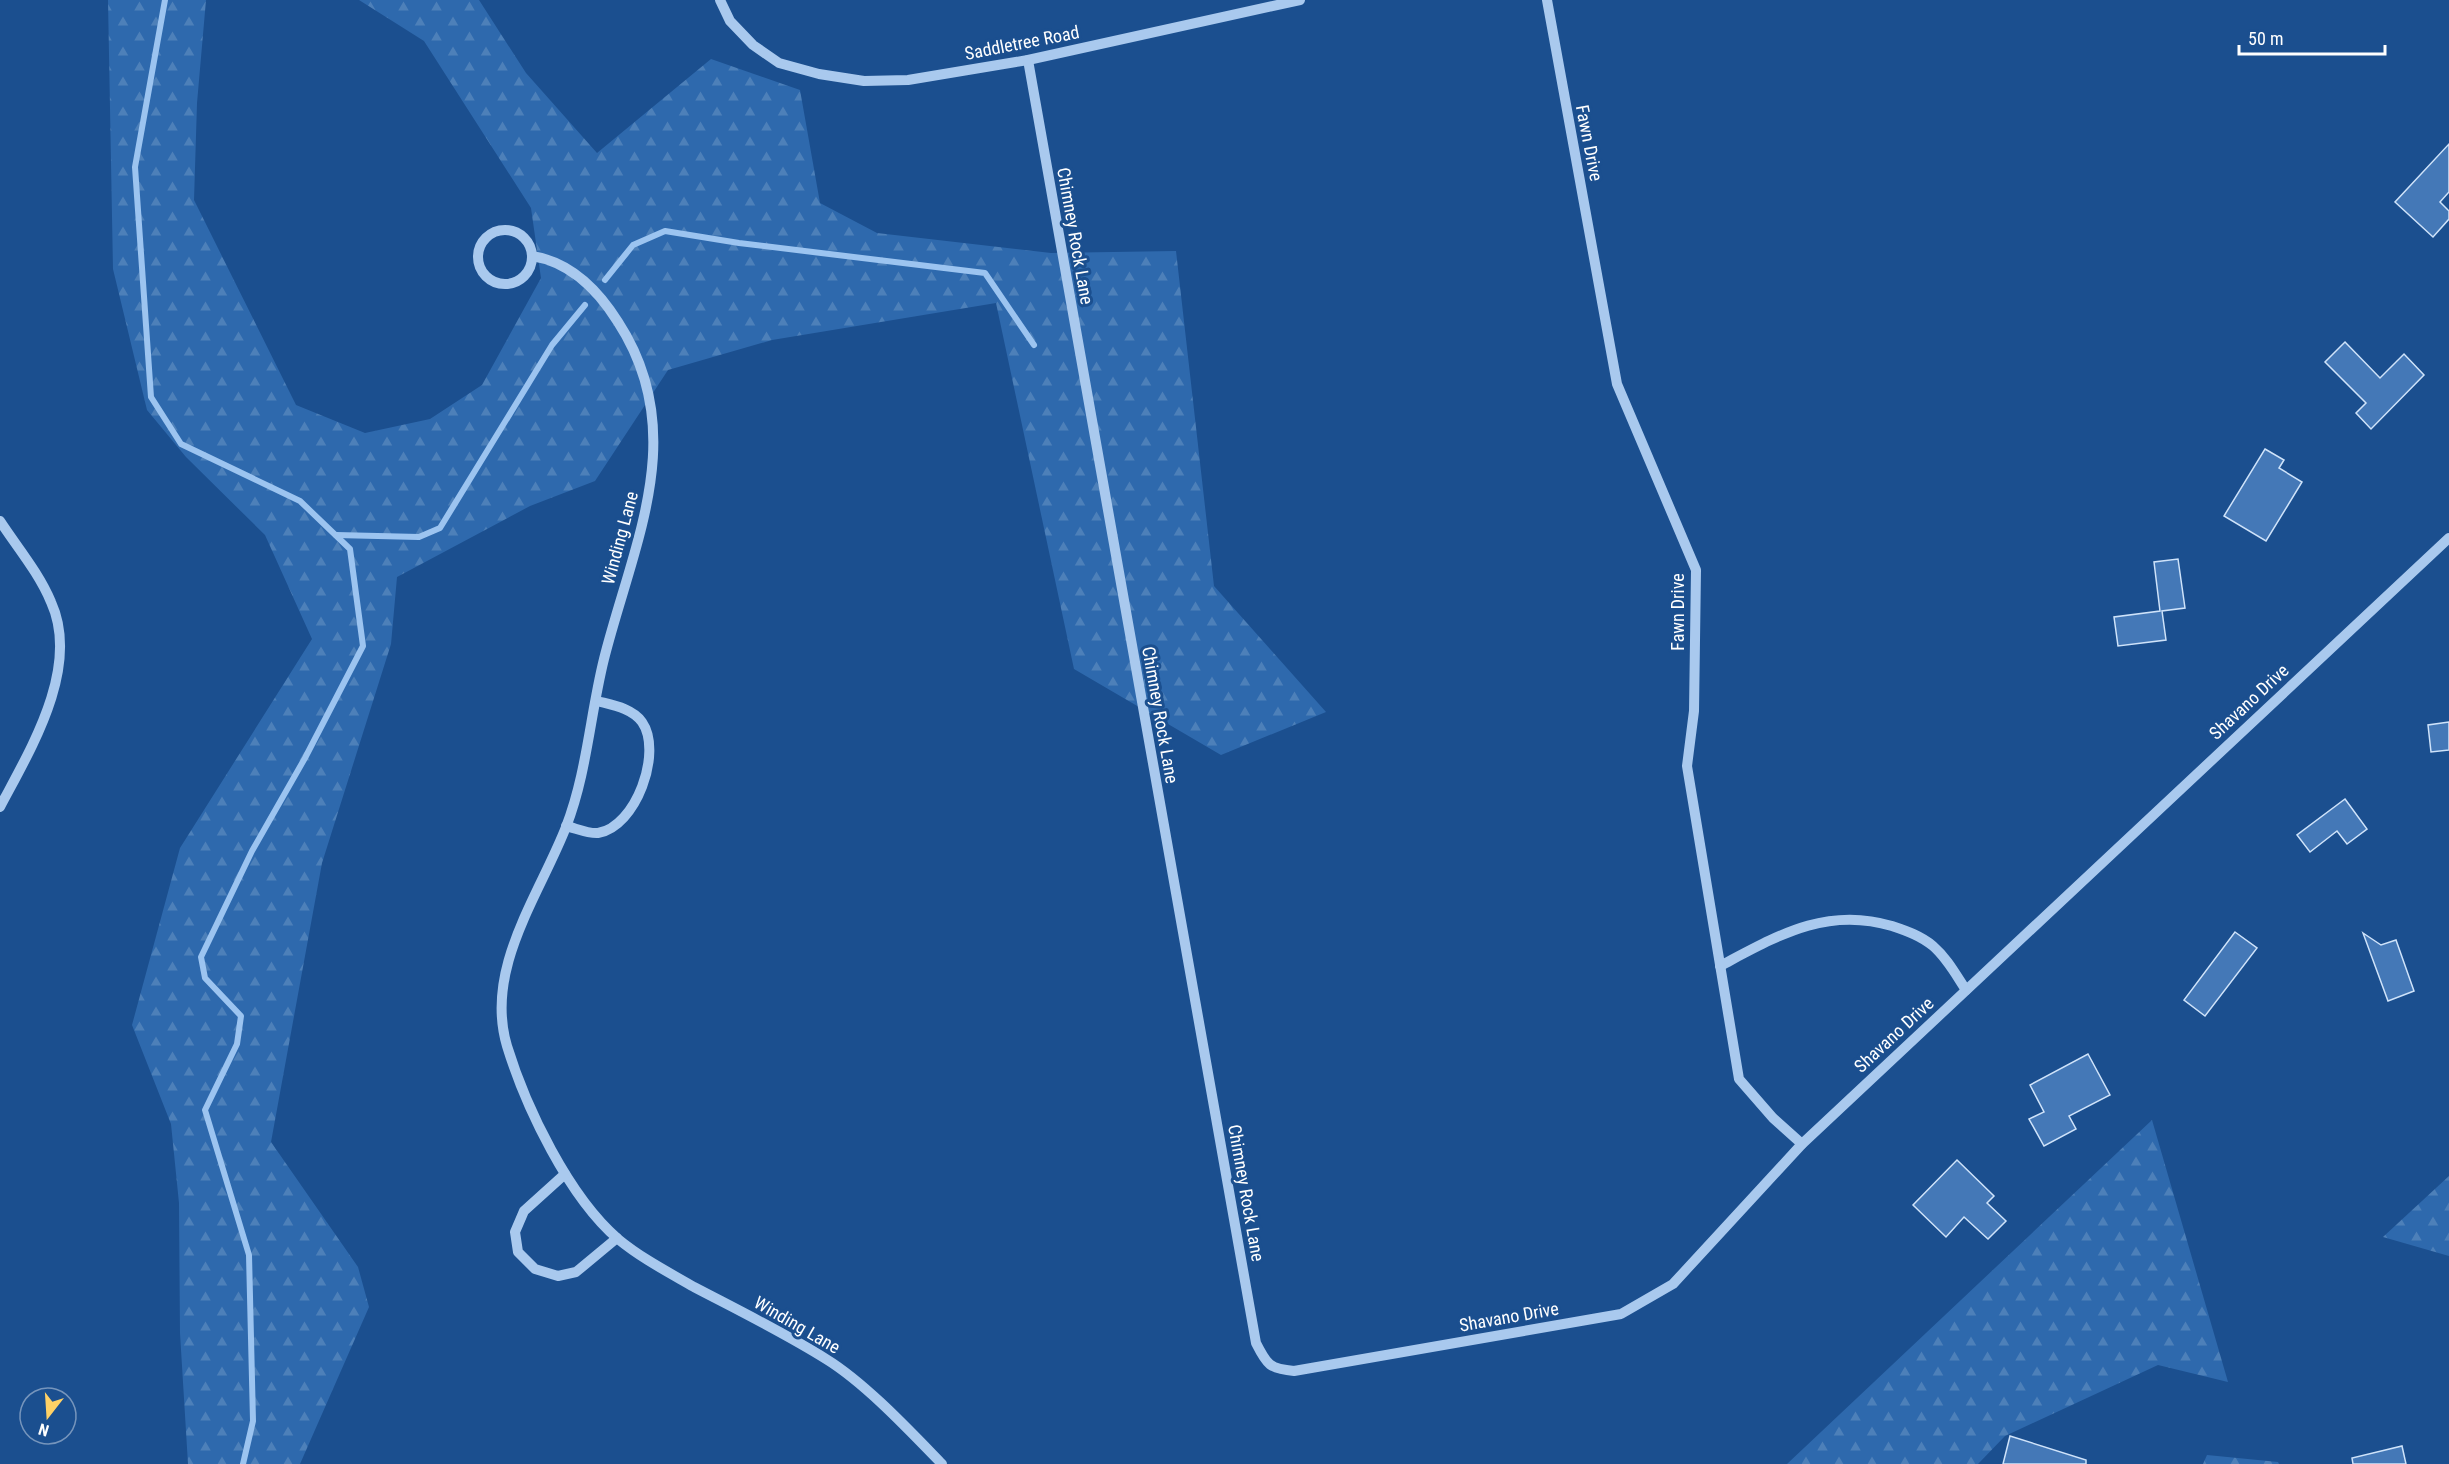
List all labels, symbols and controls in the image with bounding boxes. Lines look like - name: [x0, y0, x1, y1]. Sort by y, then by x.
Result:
- scale bar: [2239, 18, 2384, 56]
- street label: Saddletree Road: [963, 21, 1081, 64]
- text: 50 m: [2248, 28, 2283, 49]
- street label: Fawn Drive: [1572, 103, 1607, 183]
- street label: Chimney Rock Lane: [1053, 166, 1098, 306]
- street label: Winding Lane: [597, 489, 642, 587]
- street label: Fawn Drive: [1667, 573, 1688, 651]
- street label: Chimney Rock Lane: [1138, 645, 1183, 785]
- street label: Shavano Drive: [2205, 660, 2293, 744]
- street label: Shavano Drive: [1850, 993, 1938, 1077]
- street label: Chimney Rock Lane: [1224, 1123, 1269, 1263]
- street label: Winding Lane: [751, 1292, 844, 1358]
- street label: Shavano Drive: [1458, 1297, 1560, 1336]
- north arrow: [18, 1386, 78, 1446]
- text: N: [36, 1419, 51, 1440]

